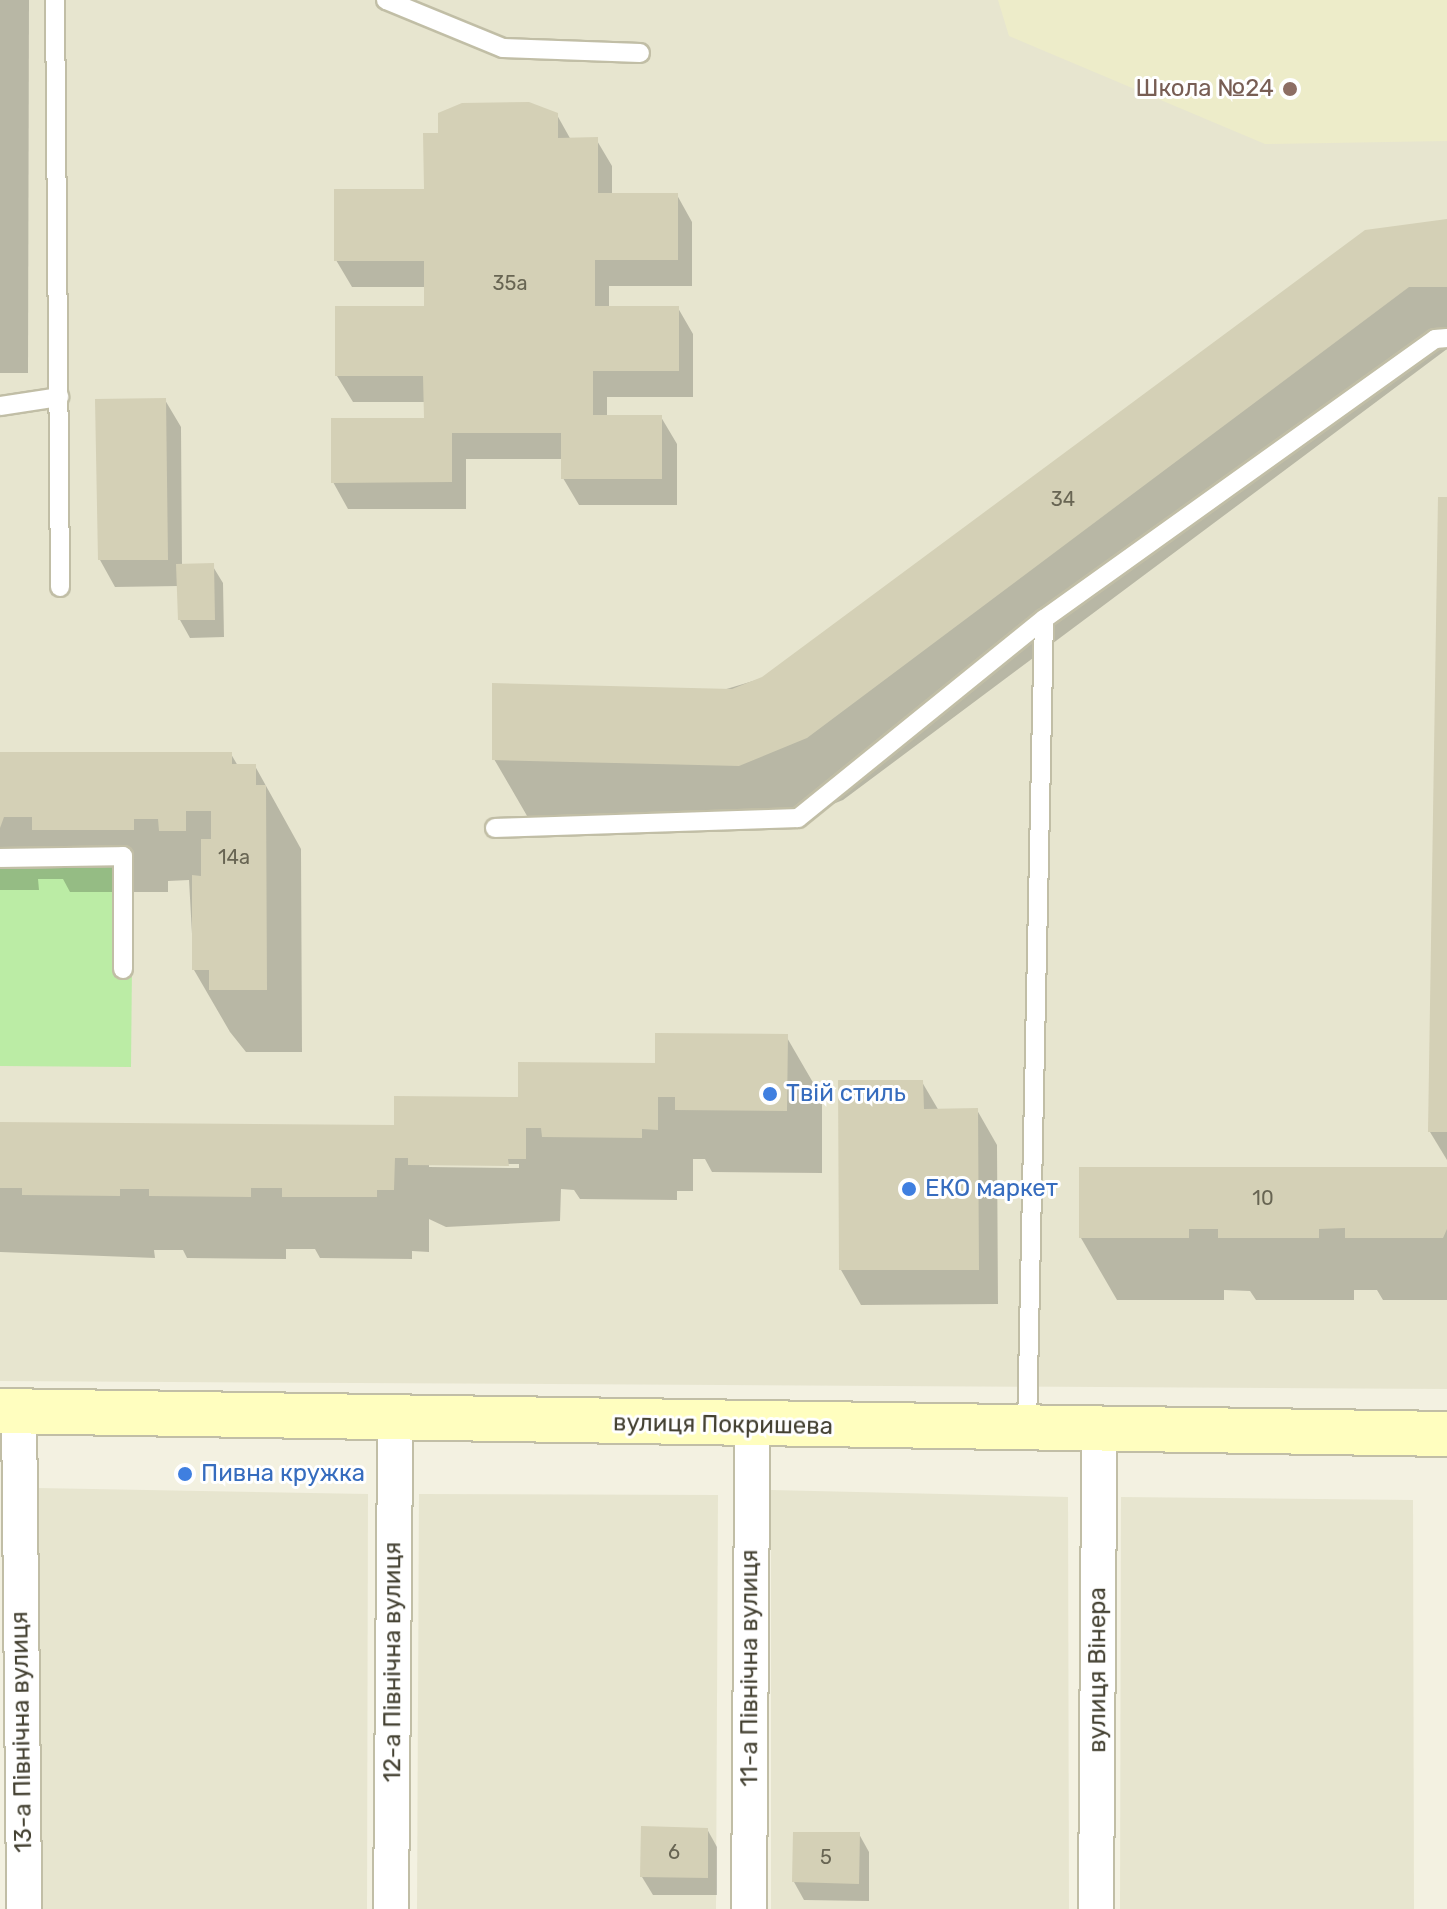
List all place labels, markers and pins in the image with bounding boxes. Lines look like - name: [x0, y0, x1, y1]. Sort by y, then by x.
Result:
- place label: Школа №24: [1136, 75, 1274, 103]
- marker: Школа №24: [1281, 80, 1299, 98]
- place label: Твій стиль: [786, 1080, 906, 1108]
- marker: Твій стиль: [761, 1085, 779, 1103]
- place label: ЕКО маркет: [925, 1175, 1058, 1203]
- marker: ЕКО маркет: [900, 1180, 918, 1198]
- place label: Пивна кружка: [201, 1460, 365, 1488]
- marker: Пивна кружка: [176, 1465, 194, 1483]

